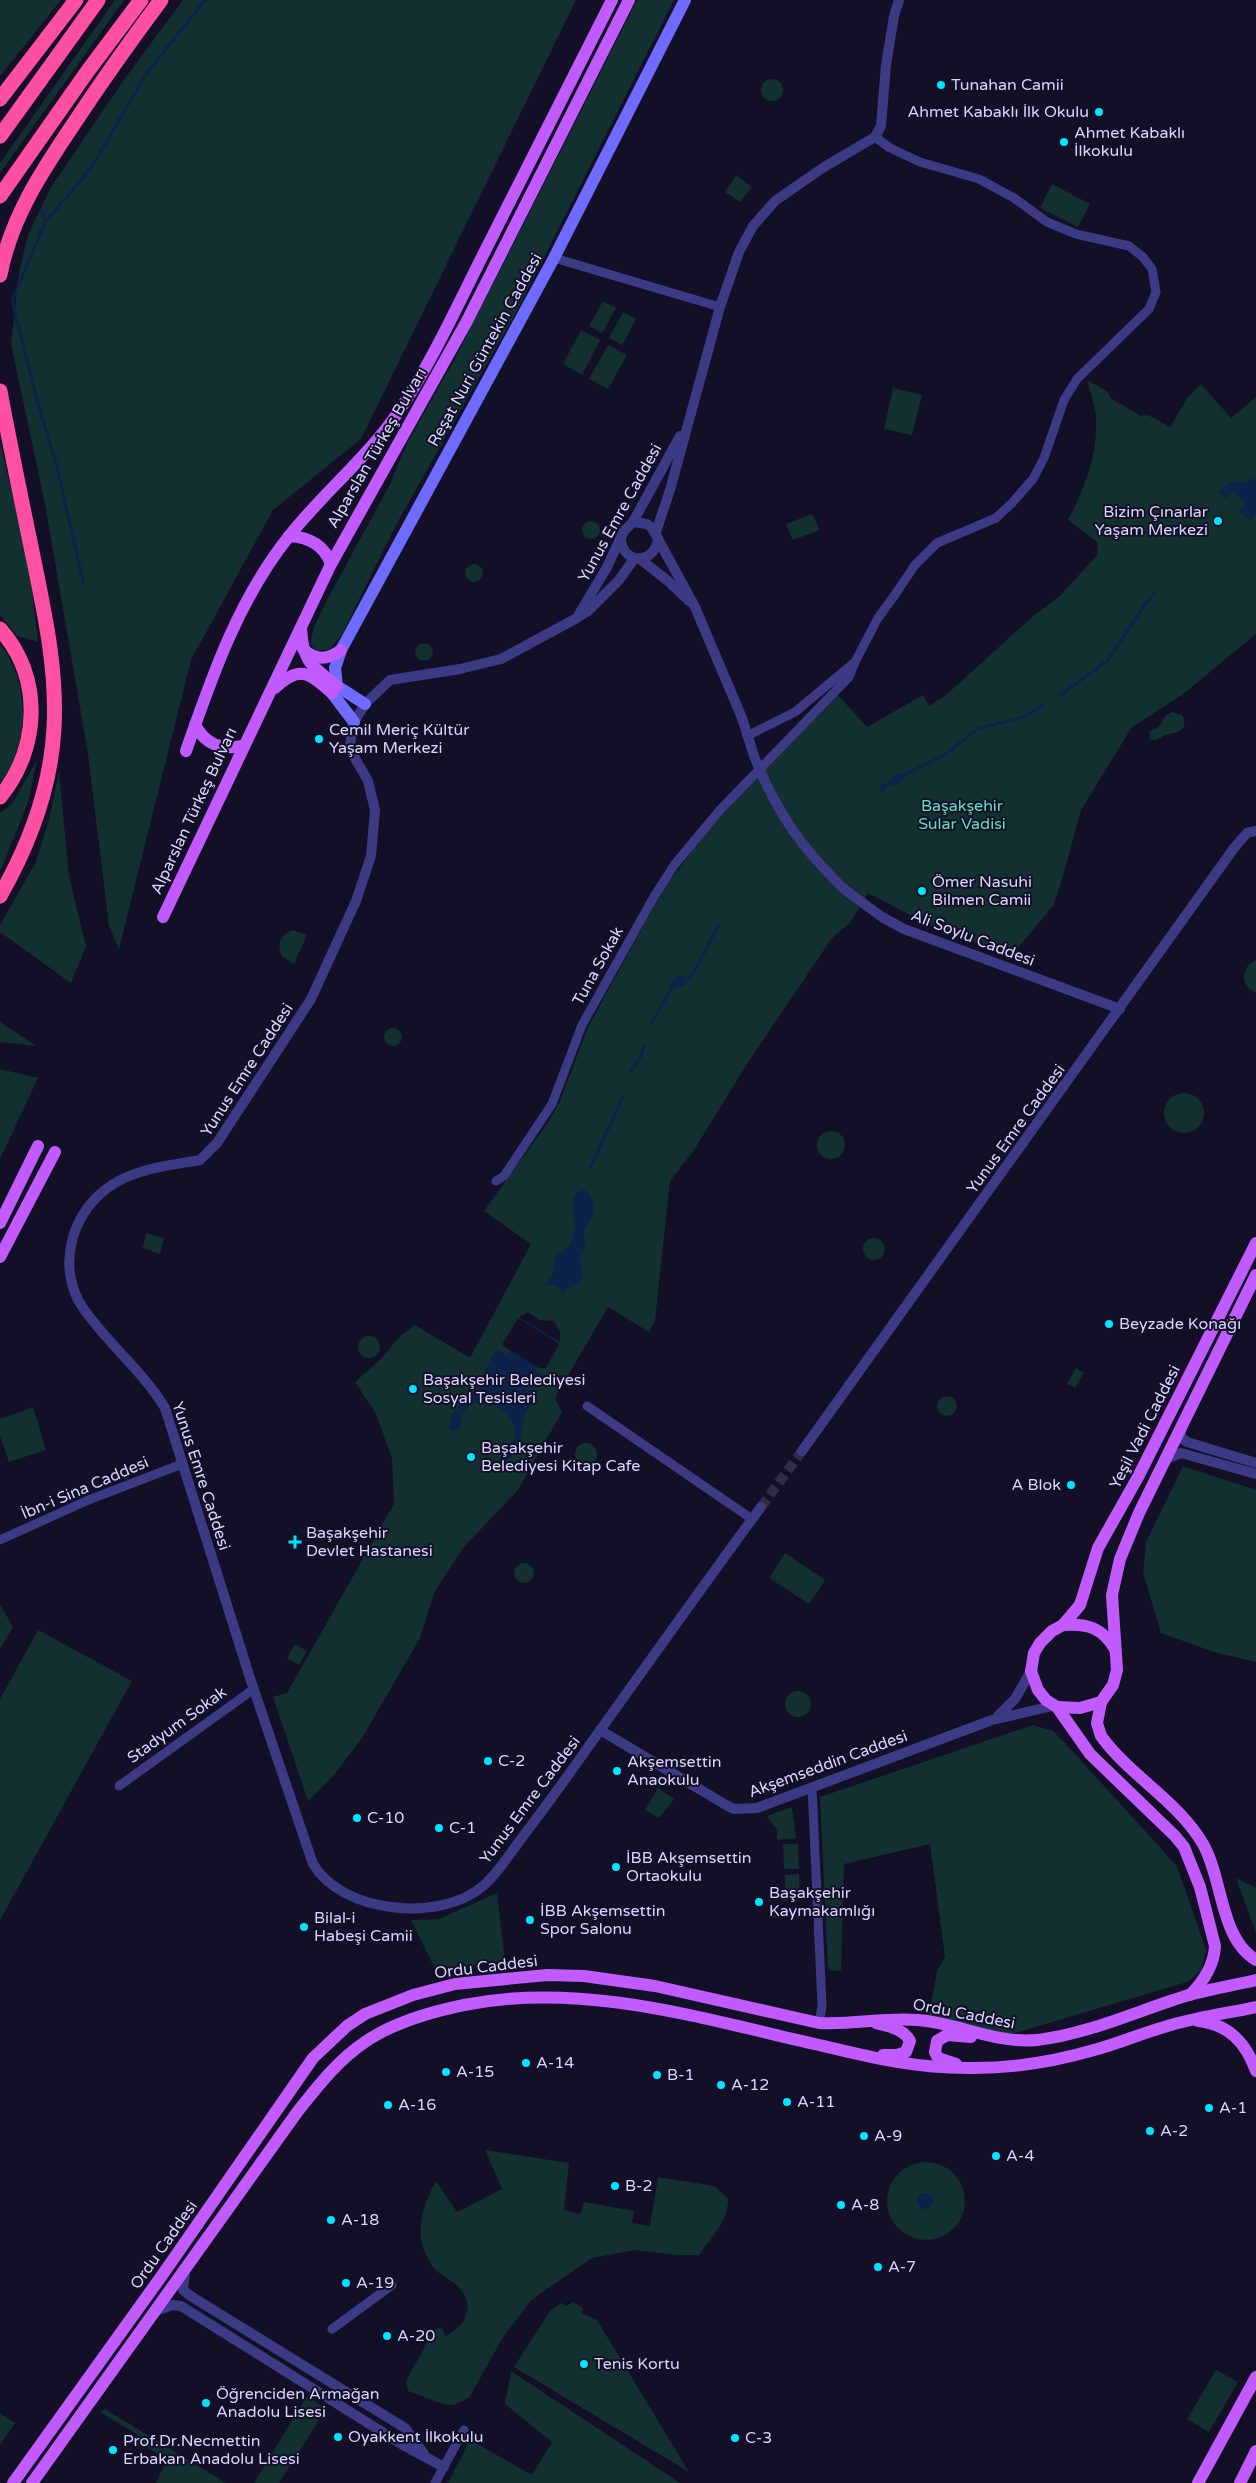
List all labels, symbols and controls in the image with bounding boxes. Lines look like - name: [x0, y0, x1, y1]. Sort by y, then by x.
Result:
- place label: Tunahan Camii: [951, 75, 1064, 95]
- marker: Tunahan Camii: [935, 79, 947, 91]
- place label: Ahmet Kabaklı İlk Okulu: [907, 102, 1089, 122]
- marker: Ahmet Kabaklı İlk Okulu: [1093, 106, 1105, 118]
- place label: Ahmet Kabaklı İlkokulu: [1074, 123, 1185, 161]
- marker: Ahmet Kabaklı İlkokulu: [1058, 136, 1070, 148]
- street label: Reşat Nuri Güntekin Caddesi: [423, 250, 547, 450]
- street label: Alparslan Türkeş Bulvarı: [323, 364, 431, 532]
- street label: Yunus Emre Caddesi: [574, 440, 666, 586]
- place label: Bizim Çınarlar Yaşam Merkezi: [1095, 502, 1209, 540]
- marker: Bizim Çınarlar Yaşam Merkezi: [1212, 515, 1224, 527]
- place label: Cemil Meriç Kültür Yaşam Merkezi: [329, 720, 470, 758]
- street label: Alparslan Türkeş Bulvarı: [146, 724, 242, 898]
- marker: Cemil Meriç Kültür Yaşam Merkezi: [313, 733, 325, 745]
- park label: Başakşehir Sular Vadisi: [918, 796, 1006, 834]
- place label: Ömer Nasuhi Bilmen Camii: [932, 872, 1032, 910]
- marker: Ömer Nasuhi Bilmen Camii: [916, 885, 928, 897]
- street label: Ali Soylu Caddesi: [908, 905, 1038, 971]
- street label: Tuna Sokak: [568, 923, 628, 1009]
- street label: Yunus Emre Caddesi: [196, 1000, 298, 1140]
- street label: Yunus Emre Caddesi: [962, 1060, 1070, 1198]
- place label: Beyzade Konağı: [1119, 1314, 1241, 1334]
- marker: Beyzade Konağı: [1103, 1318, 1115, 1330]
- street label: Yeşil Vadi Caddesi: [1105, 1362, 1185, 1492]
- place label: Başakşehir Belediyesi Sosyal Tesisleri: [423, 1370, 586, 1408]
- marker: Başakşehir Belediyesi Sosyal Tesisleri: [407, 1383, 419, 1395]
- street label: Yunus Emre Caddesi: [168, 1399, 234, 1553]
- place label: Başakşehir Belediyesi Kitap Cafe: [481, 1438, 640, 1476]
- marker: Başakşehir Belediyesi Kitap Cafe: [465, 1451, 477, 1463]
- street label: İbn-i Sina Caddesi: [18, 1452, 152, 1524]
- place label: A Blok: [1011, 1475, 1061, 1495]
- marker: A Blok: [1065, 1479, 1077, 1491]
- place label: Başakşehir Devlet Hastanesi: [306, 1523, 433, 1561]
- marker: Başakşehir Devlet Hastanesi: [288, 1535, 302, 1549]
- street label: Stadyum Sokak: [123, 1682, 231, 1768]
- street label: Akşemseddin Caddesi: [746, 1726, 910, 1802]
- street label: Yunus Emre Caddesi: [475, 1732, 585, 1868]
- place label: C-2: [498, 1751, 525, 1771]
- place label: Akşemsettin Anaokulu: [627, 1752, 722, 1790]
- marker: C-2: [482, 1755, 494, 1767]
- marker: Akşemsettin Anaokulu: [611, 1765, 623, 1777]
- place label: C-10: [367, 1808, 404, 1828]
- marker: C-10: [351, 1812, 363, 1824]
- place label: C-1: [449, 1818, 476, 1838]
- marker: C-1: [433, 1822, 445, 1834]
- place label: İBB Akşemsettin Ortaokulu: [626, 1848, 752, 1886]
- marker: İBB Akşemsettin Ortaokulu: [610, 1861, 622, 1873]
- place label: Başakşehir Kaymakamlığı: [769, 1883, 875, 1921]
- marker: Başakşehir Kaymakamlığı: [753, 1896, 765, 1908]
- place label: İBB Akşemsettin Spor Salonu: [540, 1901, 666, 1939]
- place label: Bilal-i Habeşi Camii: [314, 1908, 413, 1946]
- marker: İBB Akşemsettin Spor Salonu: [524, 1914, 536, 1926]
- marker: Bilal-i Habeşi Camii: [298, 1921, 310, 1933]
- street label: Ordu Caddesi: [433, 1951, 539, 1983]
- street label: Ordu Caddesi: [911, 1994, 1017, 2034]
- place label: A-14: [536, 2053, 574, 2073]
- marker: A-14: [520, 2057, 532, 2069]
- place label: A-15: [456, 2062, 494, 2082]
- place label: B-1: [667, 2065, 695, 2085]
- marker: A-15: [440, 2066, 452, 2078]
- marker: B-1: [651, 2069, 663, 2081]
- place label: A-12: [731, 2075, 769, 2095]
- marker: A-12: [715, 2079, 727, 2091]
- place label: A-11: [797, 2092, 835, 2112]
- place label: A-16: [398, 2095, 436, 2115]
- marker: A-11: [781, 2096, 793, 2108]
- place label: A-1: [1219, 2098, 1247, 2118]
- marker: A-16: [382, 2099, 394, 2111]
- marker: A-1: [1203, 2102, 1215, 2114]
- place label: A-2: [1160, 2121, 1188, 2141]
- marker: A-2: [1144, 2125, 1156, 2137]
- place label: A-9: [874, 2126, 902, 2146]
- marker: A-9: [858, 2130, 870, 2142]
- place label: A-4: [1006, 2146, 1034, 2166]
- marker: A-4: [990, 2150, 1002, 2162]
- place label: B-2: [625, 2176, 653, 2196]
- marker: B-2: [609, 2180, 621, 2192]
- place label: A-8: [851, 2195, 879, 2215]
- street label: Ordu Caddesi: [126, 2197, 202, 2293]
- marker: A-8: [835, 2199, 847, 2211]
- place label: A-18: [341, 2210, 379, 2230]
- marker: A-18: [325, 2214, 337, 2226]
- place label: A-7: [888, 2257, 916, 2277]
- marker: A-7: [872, 2261, 884, 2273]
- place label: A-19: [356, 2273, 394, 2293]
- marker: A-19: [340, 2277, 352, 2289]
- place label: A-20: [397, 2326, 435, 2346]
- marker: A-20: [381, 2330, 393, 2342]
- place label: Tenis Kortu: [594, 2354, 680, 2374]
- marker: Tenis Kortu: [578, 2358, 590, 2370]
- place label: Öğrenciden Armağan Anadolu Lisesi: [216, 2384, 380, 2422]
- marker: Öğrenciden Armağan Anadolu Lisesi: [200, 2397, 212, 2409]
- place label: Oyakkent İlkokulu: [348, 2427, 484, 2447]
- place label: C-3: [745, 2428, 772, 2448]
- place label: Prof.Dr.Necmettin Erbakan Anadolu Lisesi: [123, 2431, 300, 2469]
- marker: Oyakkent İlkokulu: [332, 2431, 344, 2443]
- marker: C-3: [729, 2432, 741, 2444]
- marker: Prof.Dr.Necmettin Erbakan Anadolu Lisesi: [107, 2444, 119, 2456]

